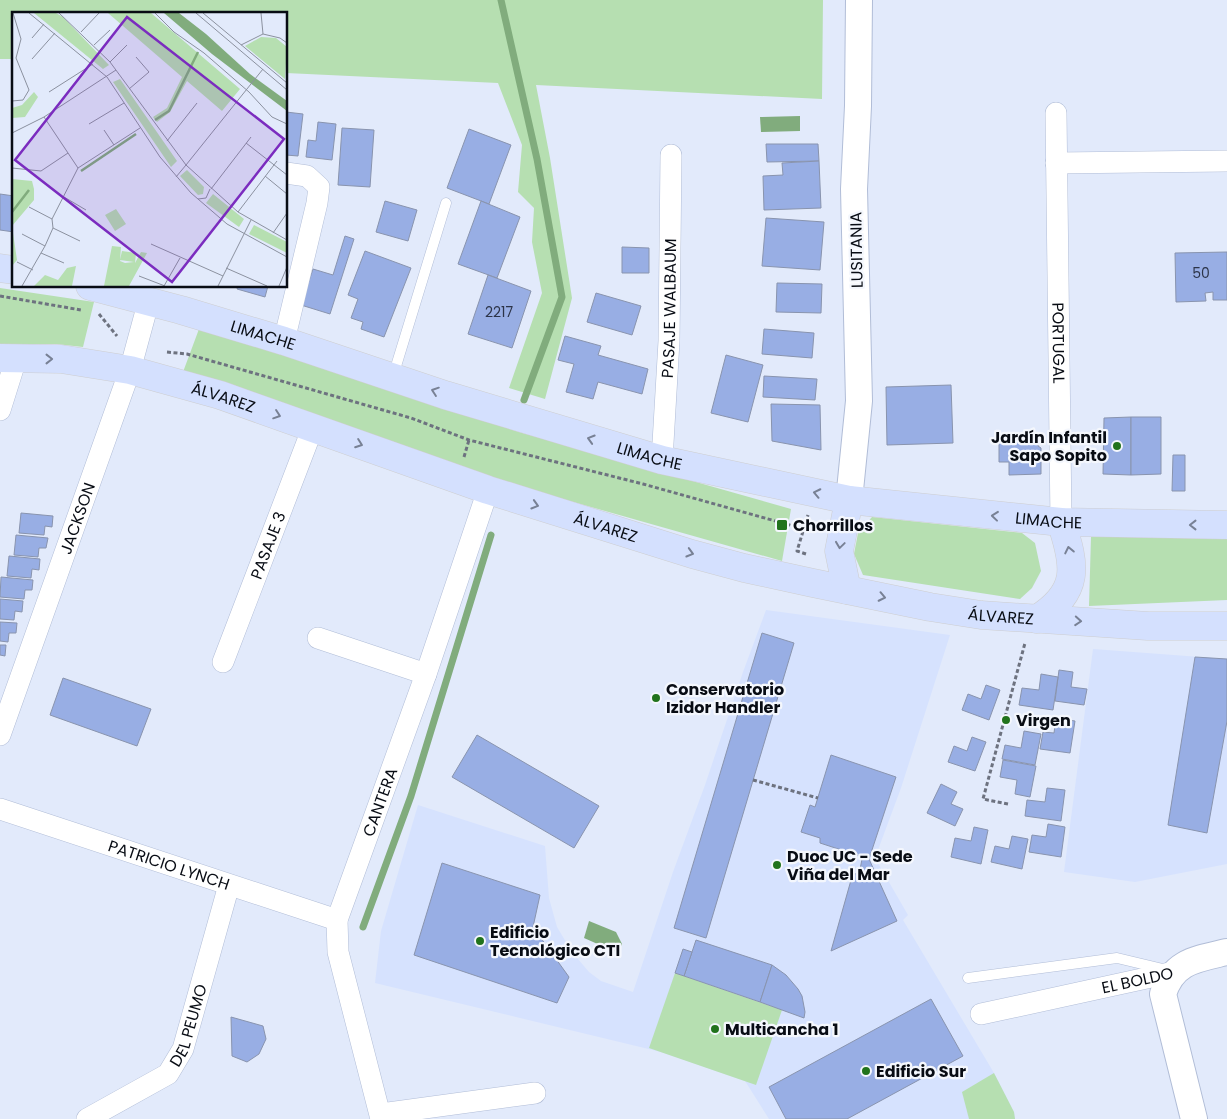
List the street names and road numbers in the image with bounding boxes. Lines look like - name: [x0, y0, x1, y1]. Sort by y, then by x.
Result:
- street label: LUSITANIA: [844, 211, 869, 288]
- street label: PASAJE WALBAUM: [656, 238, 682, 379]
- street label: PORTUGAL: [1046, 302, 1070, 384]
- street label: LIMACHE: [228, 315, 299, 356]
- street label: ÁLVAREZ: [189, 377, 258, 419]
- street label: LIMACHE: [614, 436, 684, 476]
- street label: JACKSON: [54, 480, 101, 557]
- street label: LIMACHE: [1014, 506, 1082, 534]
- street label: ÁLVAREZ: [571, 507, 640, 548]
- street label: PASAJE 3: [245, 508, 292, 583]
- street label: ÁLVAREZ: [966, 602, 1035, 630]
- street label: CANTERA: [357, 764, 403, 840]
- street label: PATRICIO LYNCH: [105, 834, 233, 896]
- street label: EL BOLDO: [1100, 962, 1175, 999]
- street label: DEL PEUMO: [164, 982, 213, 1071]

